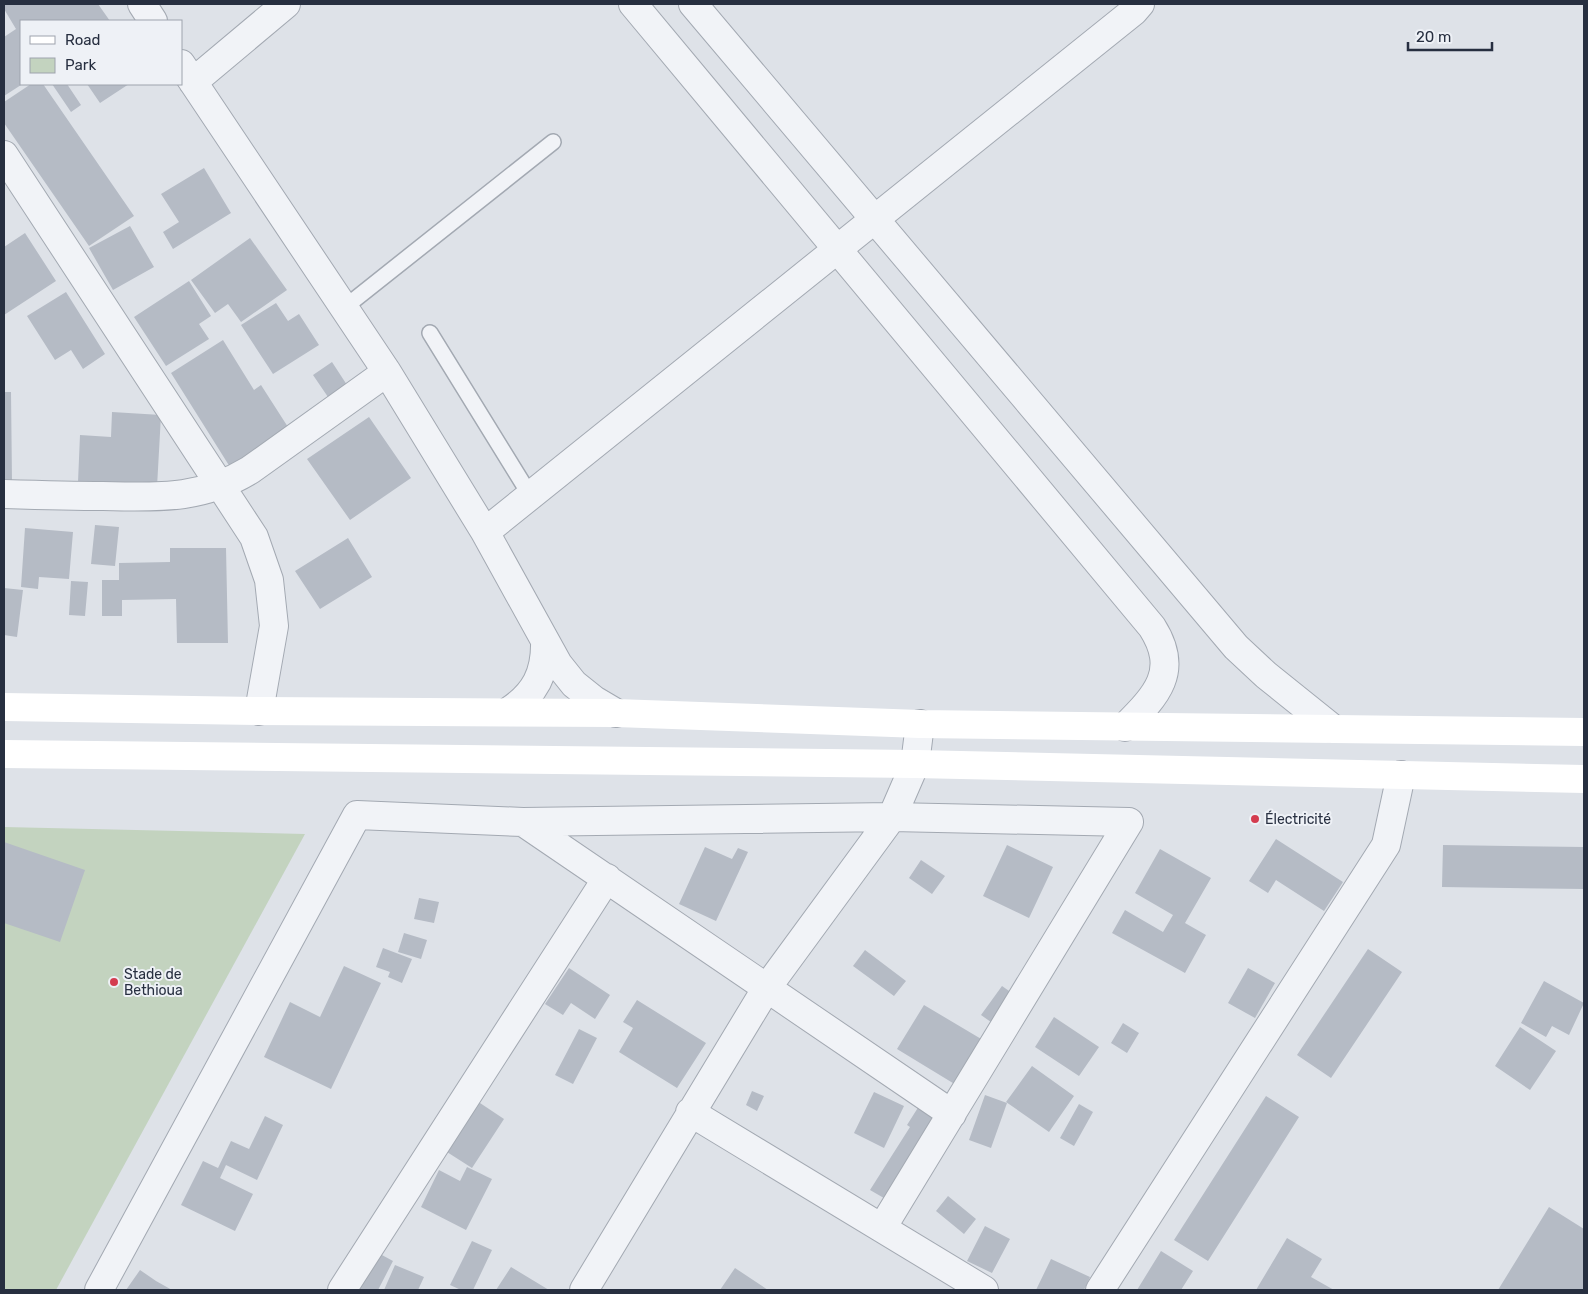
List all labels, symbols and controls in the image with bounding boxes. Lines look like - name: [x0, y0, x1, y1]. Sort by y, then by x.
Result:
- legend: [20, 20, 182, 85]
- scale bar: [1408, 20, 1492, 52]
- text: 20 m: [1416, 28, 1451, 46]
- text: Road: [65, 31, 101, 49]
- text: Park: [65, 56, 96, 74]
- place label: Électricité: [1265, 810, 1331, 828]
- marker: Électricité: [1249, 813, 1261, 825]
- place label: Stade de Bethioua: [124, 966, 183, 999]
- marker: Stade de Bethioua: [108, 976, 120, 988]

